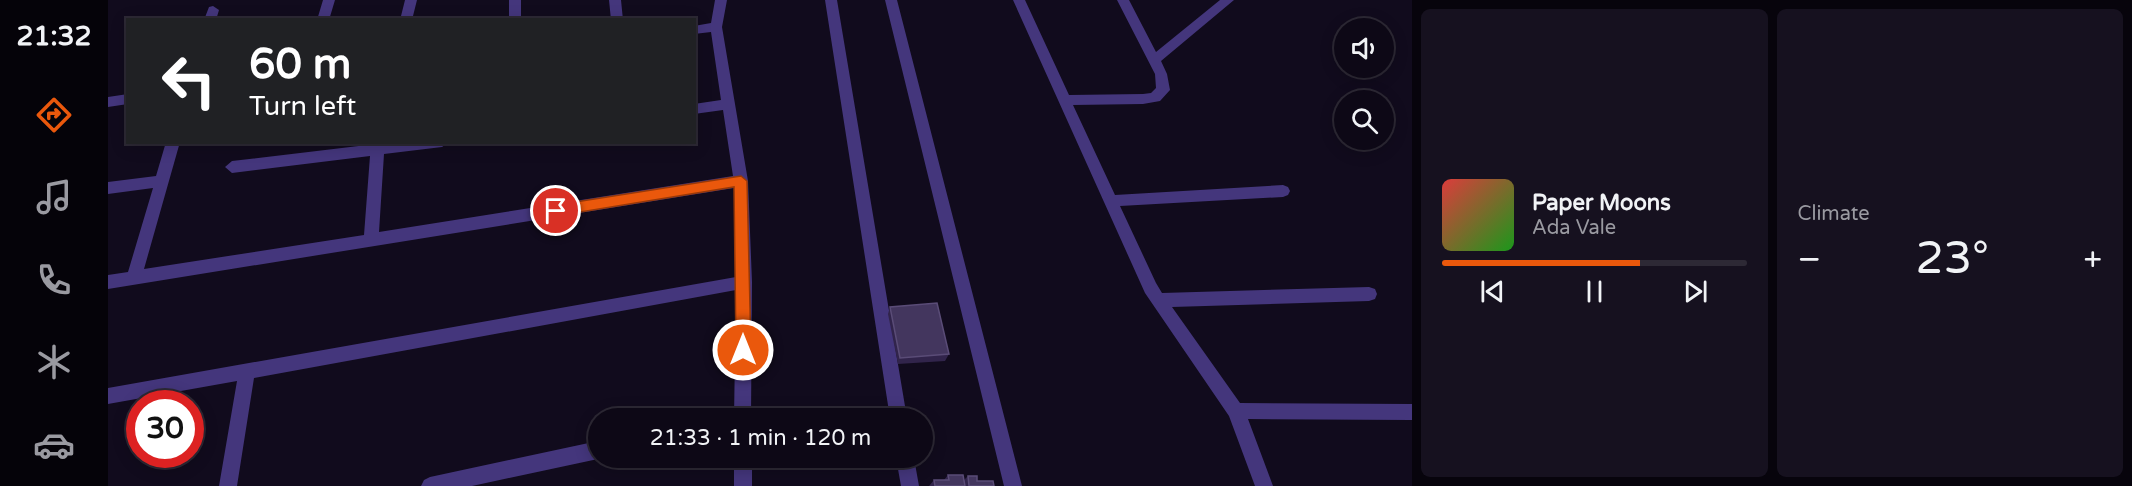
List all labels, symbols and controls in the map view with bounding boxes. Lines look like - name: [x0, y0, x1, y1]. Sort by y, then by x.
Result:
- map controls: [1334, 18, 1394, 150]
- button: sound: [1334, 18, 1394, 78]
- text: 21:32: [17, 20, 91, 53]
- text: 60 m: [249, 39, 351, 90]
- icon: left: [150, 42, 228, 120]
- text: Turn left: [249, 90, 356, 123]
- button: search: [1334, 90, 1394, 150]
- icon: directions: [33, 94, 75, 136]
- icon: music: [33, 176, 75, 218]
- pin: [530, 185, 581, 236]
- text: Paper Moons: [1532, 190, 1671, 216]
- icon: arrive: [539, 194, 572, 227]
- text: Climate: [1798, 202, 1870, 226]
- text: Ada Vale: [1532, 216, 1616, 240]
- text: 23°: [1915, 232, 1989, 286]
- text: −: [1798, 240, 1821, 279]
- text: +: [2083, 240, 2102, 279]
- icon: phone: [33, 259, 75, 301]
- icon: previous: [1476, 275, 1509, 308]
- icon: pause: [1578, 275, 1611, 308]
- icon: next: [1679, 275, 1712, 308]
- position arrow: [711, 318, 775, 382]
- icon: climate: [33, 341, 75, 383]
- speed limit sign: 30: [126, 390, 204, 468]
- icon: car: [33, 424, 75, 466]
- text: 21:33 · 1 min · 120 m: [650, 425, 871, 451]

